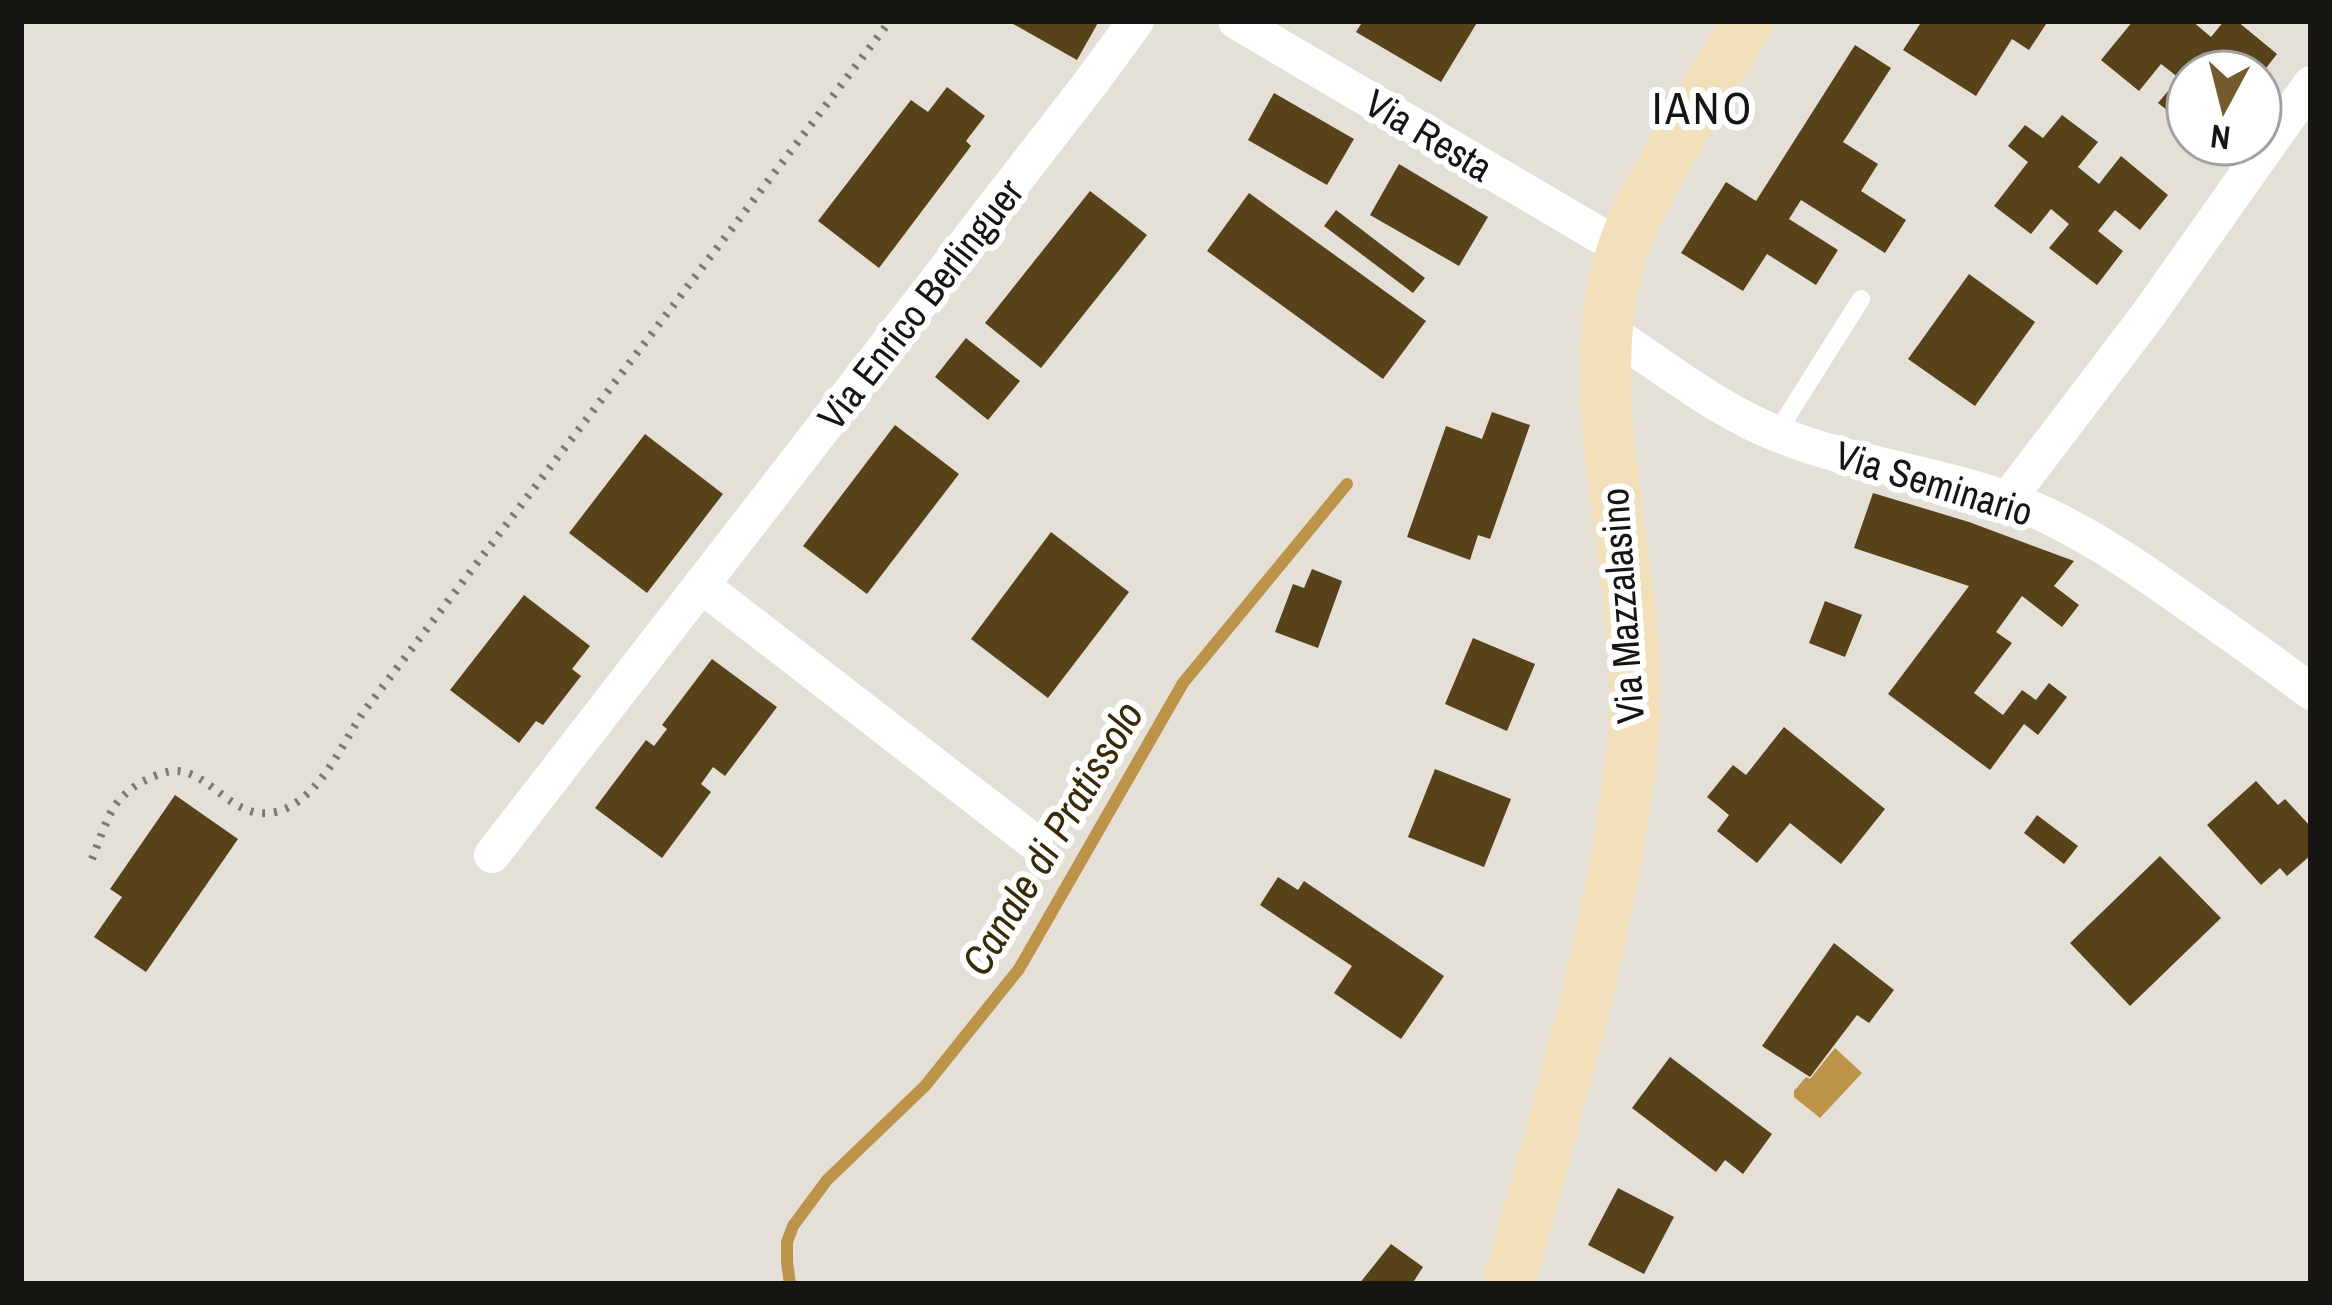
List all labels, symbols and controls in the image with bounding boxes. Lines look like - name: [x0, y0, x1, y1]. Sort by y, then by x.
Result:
- north arrow: [2164, 48, 2284, 168]
- street label: Via Resta: [1356, 77, 1503, 193]
- district label: IANO: [1652, 77, 1754, 138]
- text: N: [2208, 115, 2233, 161]
- street label: Via Enrico Berlinguer: [806, 167, 1035, 440]
- street label: Via Seminario: [1829, 428, 2039, 538]
- street label: Via Mazzalasino: [1588, 487, 1656, 725]
- water label: Canale di Pratissolo: [948, 691, 1156, 985]

